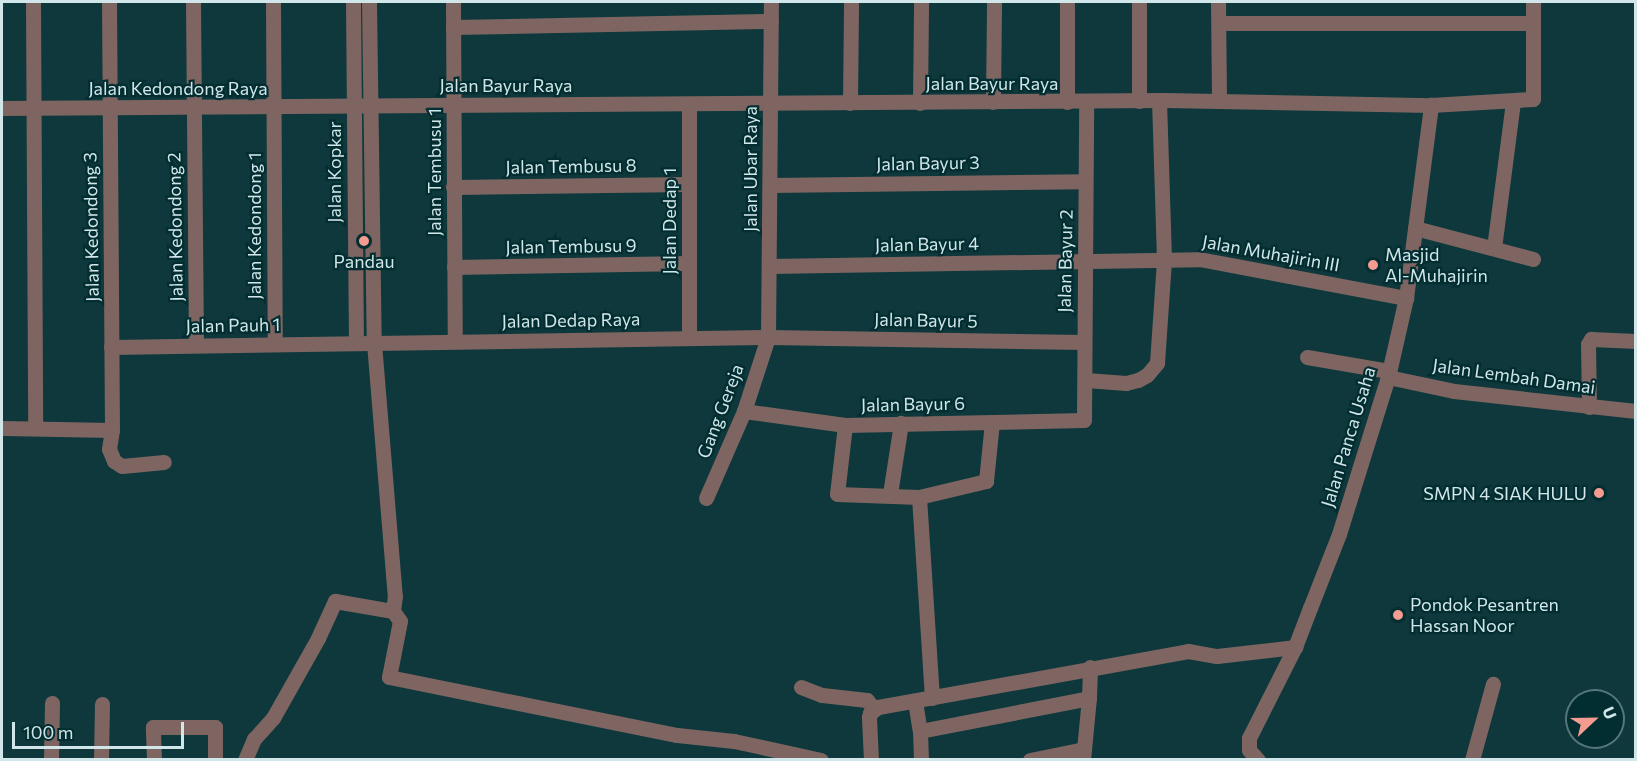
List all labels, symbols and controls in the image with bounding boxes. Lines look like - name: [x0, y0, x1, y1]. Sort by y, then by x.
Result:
- street label: Jalan Bayur Raya: [925, 72, 1059, 94]
- street label: Jalan Bayur Raya: [439, 74, 573, 96]
- street label: Jalan Kedondong Raya: [88, 77, 268, 99]
- street label: Jalan Ubar Raya: [739, 106, 761, 232]
- street label: Jalan Tembusu 1: [423, 108, 445, 236]
- street label: Jalan Kopkar: [323, 121, 345, 223]
- street label: Jalan Bayur 3: [876, 151, 980, 175]
- street label: Jalan Kedondong 3: [79, 152, 103, 302]
- street label: Jalan Kedondong 2: [163, 152, 187, 302]
- street label: Jalan Kedondong 1: [243, 152, 265, 300]
- street label: Jalan Tembusu 8: [505, 154, 637, 178]
- street label: Jalan Dedap 1: [658, 168, 680, 274]
- street label: Jalan Bayur 2: [1053, 209, 1077, 313]
- street label: Jalan Muhajirin III: [1201, 230, 1341, 276]
- street label: Jalan Bayur 4: [875, 232, 979, 256]
- marker: Pandau: [357, 234, 371, 248]
- street label: Jalan Tembusu 9: [505, 234, 637, 258]
- place label: Masjid Al-Muhajirin: [1385, 244, 1488, 286]
- place label: Pandau: [334, 250, 394, 272]
- marker: Masjid Al-Muhajirin: [1366, 258, 1380, 272]
- street label: Jalan Dedap Raya: [501, 308, 641, 332]
- street label: Jalan Bayur 5: [874, 308, 978, 332]
- street label: Jalan Pauh 1: [186, 313, 280, 337]
- street label: Jalan Lembah Damai: [1431, 354, 1597, 398]
- street label: Gang Gereja: [692, 361, 748, 461]
- street label: Jalan Panca Usaha: [1316, 364, 1380, 510]
- street label: Jalan Bayur 6: [861, 392, 965, 416]
- place label: SMPN 4 SIAK HULU: [1423, 482, 1587, 504]
- marker: SMPN 4 SIAK HULU: [1592, 486, 1606, 500]
- place label: Pondok Pesantren Hassan Noor: [1410, 594, 1559, 636]
- marker: Pondok Pesantren Hassan Noor: [1391, 608, 1405, 622]
- north arrow: [1565, 689, 1625, 749]
- text: U: [1599, 704, 1621, 722]
- scale bar: [15, 710, 188, 748]
- text: 100 m: [23, 721, 73, 743]

